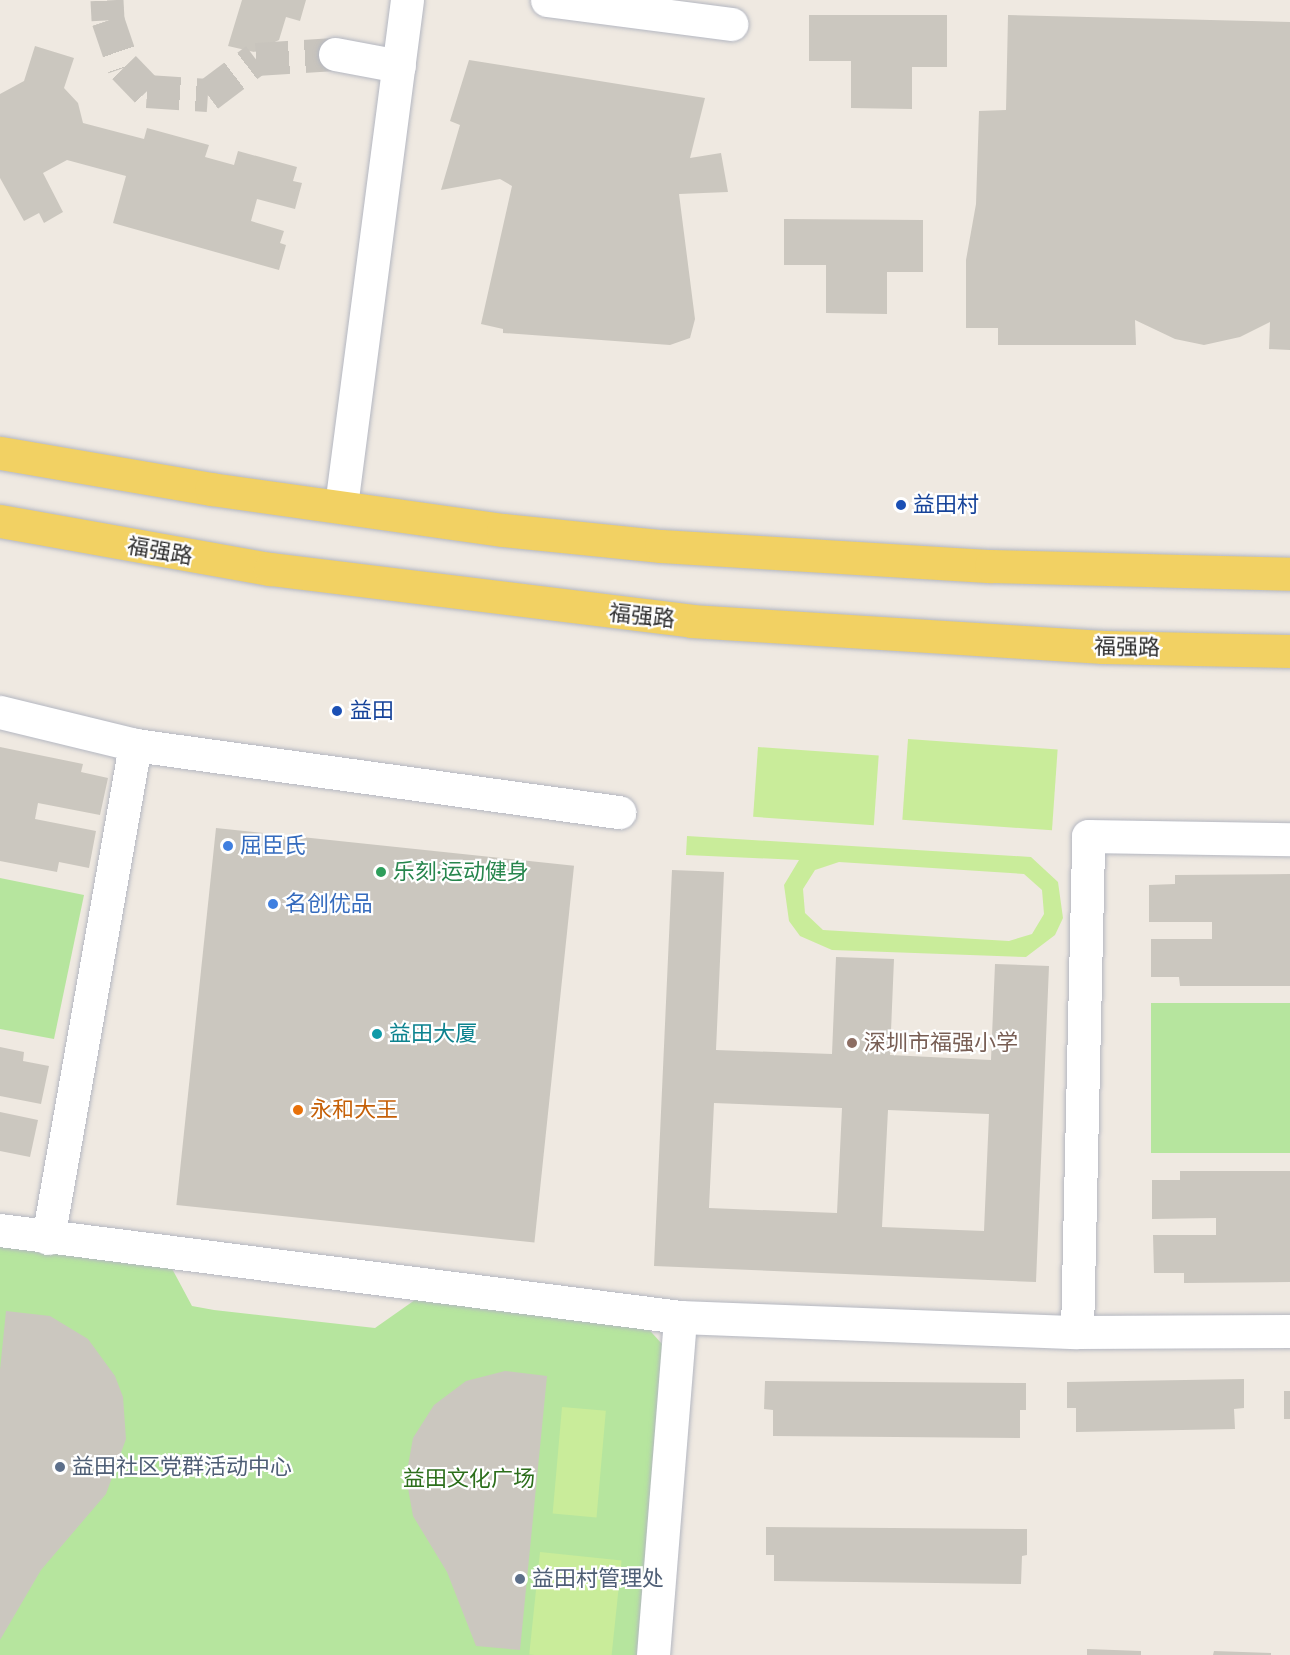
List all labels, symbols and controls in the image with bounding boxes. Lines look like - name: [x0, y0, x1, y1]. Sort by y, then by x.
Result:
- place label: 益田村: [913, 492, 979, 518]
- marker: 益田村: [894, 498, 908, 512]
- street label: 福强路: [125, 532, 195, 570]
- street label: 福强路: [608, 599, 676, 633]
- street label: 福强路: [1094, 633, 1160, 661]
- place label: 益田: [350, 698, 394, 724]
- marker: 益田: [328, 702, 346, 720]
- place label: 屈臣氏: [240, 833, 306, 859]
- marker: 屈臣氏: [221, 839, 235, 853]
- place label: 乐刻·运动健身: [393, 859, 529, 885]
- marker: 乐刻·运动健身: [374, 865, 388, 879]
- place label: 名创优品: [285, 891, 373, 917]
- marker: 名创优品: [266, 897, 280, 911]
- place label: 益田大厦: [389, 1021, 477, 1047]
- marker: 益田大厦: [370, 1027, 384, 1041]
- place label: 深圳市福强小学: [864, 1030, 1018, 1056]
- marker: 深圳市福强小学: [845, 1036, 859, 1050]
- place label: 永和大王: [310, 1097, 398, 1123]
- marker: 永和大王: [291, 1103, 305, 1117]
- place label: 益田社区党群活动中心: [72, 1454, 292, 1480]
- marker: 益田社区党群活动中心: [53, 1460, 67, 1474]
- park label: 益田文化广场: [403, 1466, 535, 1492]
- place label: 益田村管理处: [532, 1566, 664, 1592]
- marker: 益田村管理处: [513, 1572, 527, 1586]

